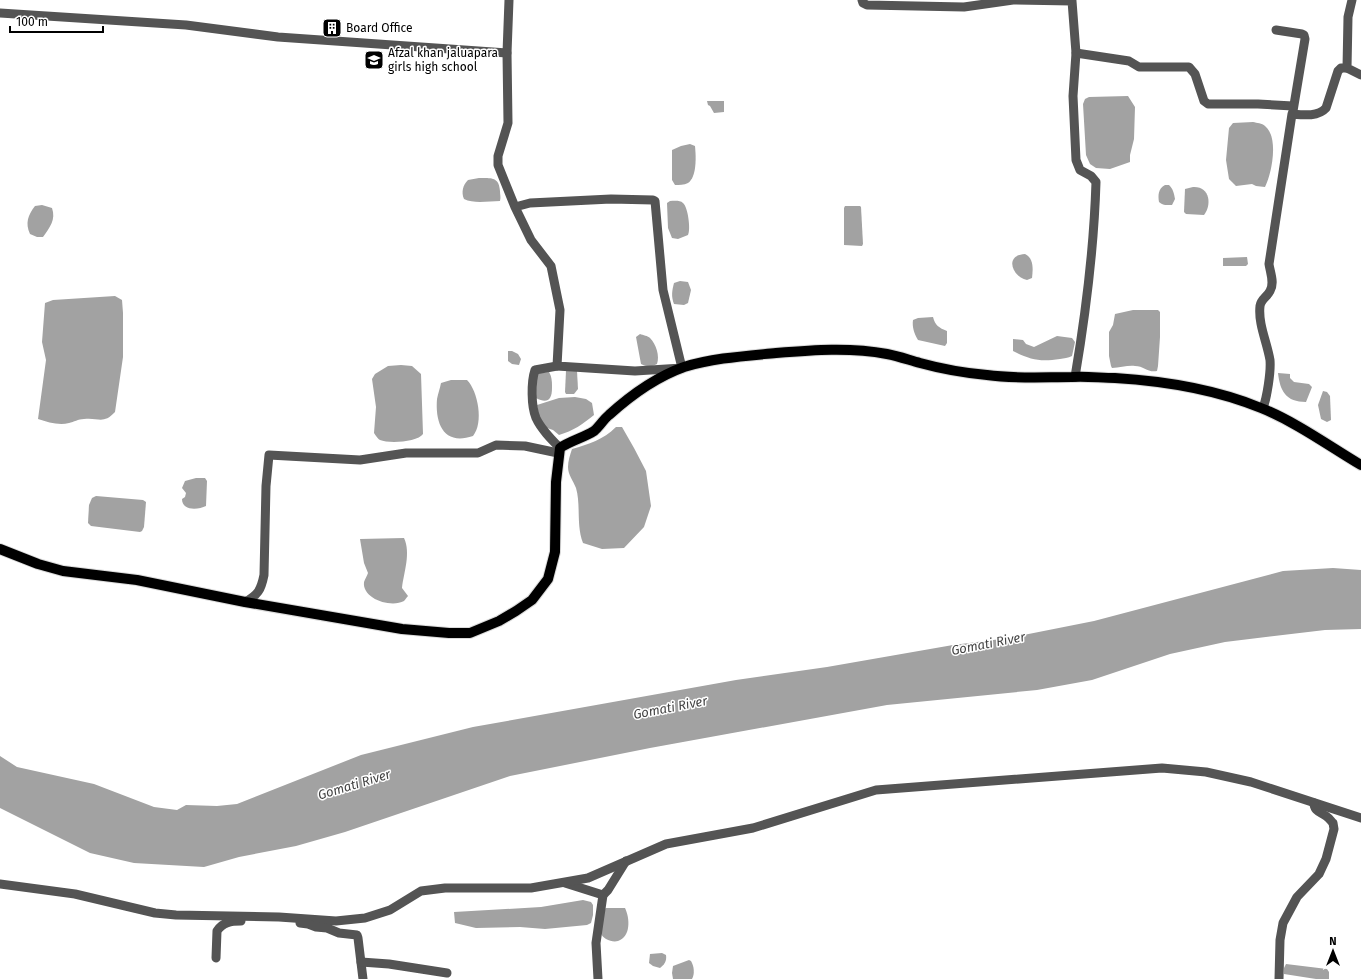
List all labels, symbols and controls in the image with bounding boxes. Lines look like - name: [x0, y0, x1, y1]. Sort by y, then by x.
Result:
- scale bar: [10, 8, 103, 34]
- text: 100 m: [16, 15, 48, 29]
- building icon: Board Office: [321, 17, 343, 39]
- place label: Board Office: [346, 21, 413, 35]
- place label: Afzal khan jaluapara girls high school: [388, 46, 498, 74]
- school or university icon: Afzal khan jaluapara girls high school: [363, 49, 385, 71]
- water label: Gomati River: [950, 629, 1027, 658]
- water label: Gomati River: [632, 693, 709, 722]
- water label: Gomati River: [316, 766, 393, 803]
- north arrow: [1313, 931, 1353, 971]
- text: N: [1329, 935, 1337, 948]

